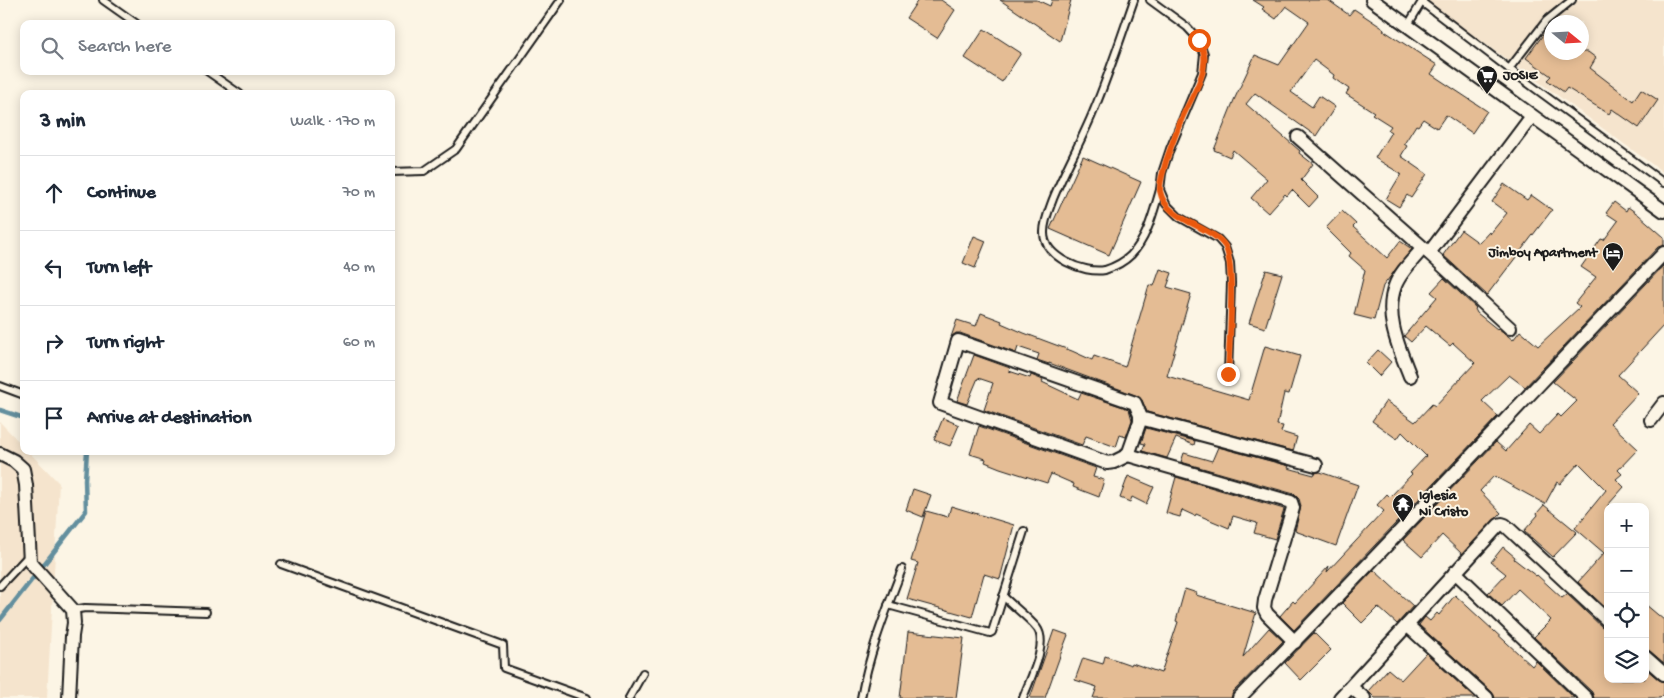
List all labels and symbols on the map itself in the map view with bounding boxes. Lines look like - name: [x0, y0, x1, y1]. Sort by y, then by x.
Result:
- north arrow: [1544, 15, 1589, 60]
- route start: [1188, 29, 1211, 52]
- supermarket icon: JOSIE: [1475, 64, 1499, 95]
- place label: JOSIE: [1502, 68, 1539, 85]
- hotel icon: Jimboy Apartment: [1601, 241, 1625, 272]
- place label: Jimboy Apartment: [1488, 245, 1598, 262]
- route end: [1217, 363, 1240, 386]
- place label: Iglesia Ni Cristo: [1419, 488, 1469, 521]
- temple icon: Iglesia Ni Cristo: [1391, 492, 1415, 523]

